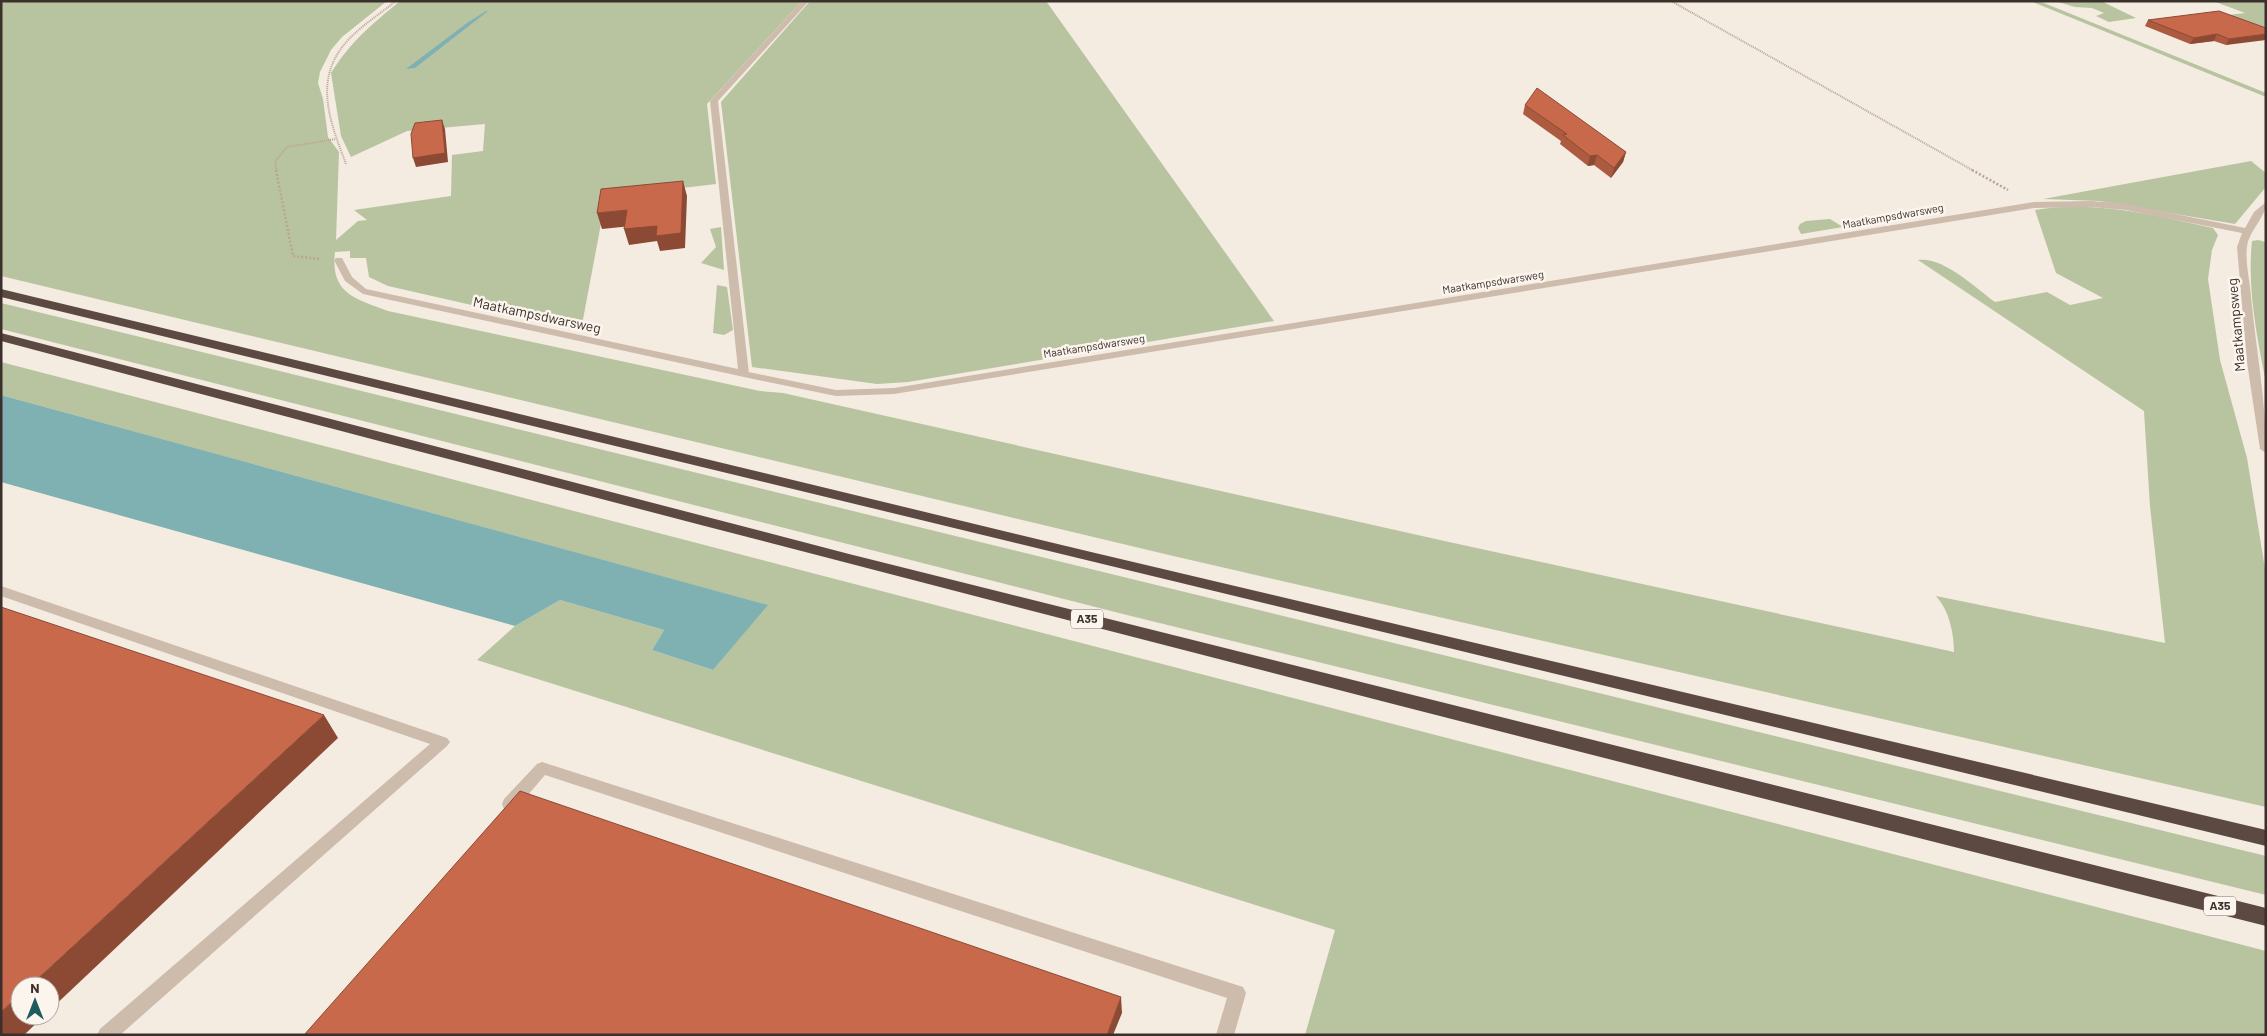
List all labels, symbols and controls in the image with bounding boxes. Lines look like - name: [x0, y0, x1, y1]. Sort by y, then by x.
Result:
- street label: Maatkampsdwarsweg: [1841, 200, 1945, 231]
- street label: Maatkampsdwarsweg: [1441, 267, 1545, 296]
- street label: Maatkampsweg: [2223, 278, 2248, 373]
- street label: Maatkampsdwarsweg: [472, 293, 603, 336]
- street label: Maatkampsdwarsweg: [1042, 331, 1146, 360]
- road number: A35: [1071, 610, 1103, 628]
- road number: A35: [2204, 896, 2236, 916]
- north arrow: [10, 976, 60, 1026]
- text: N: [30, 979, 40, 996]

